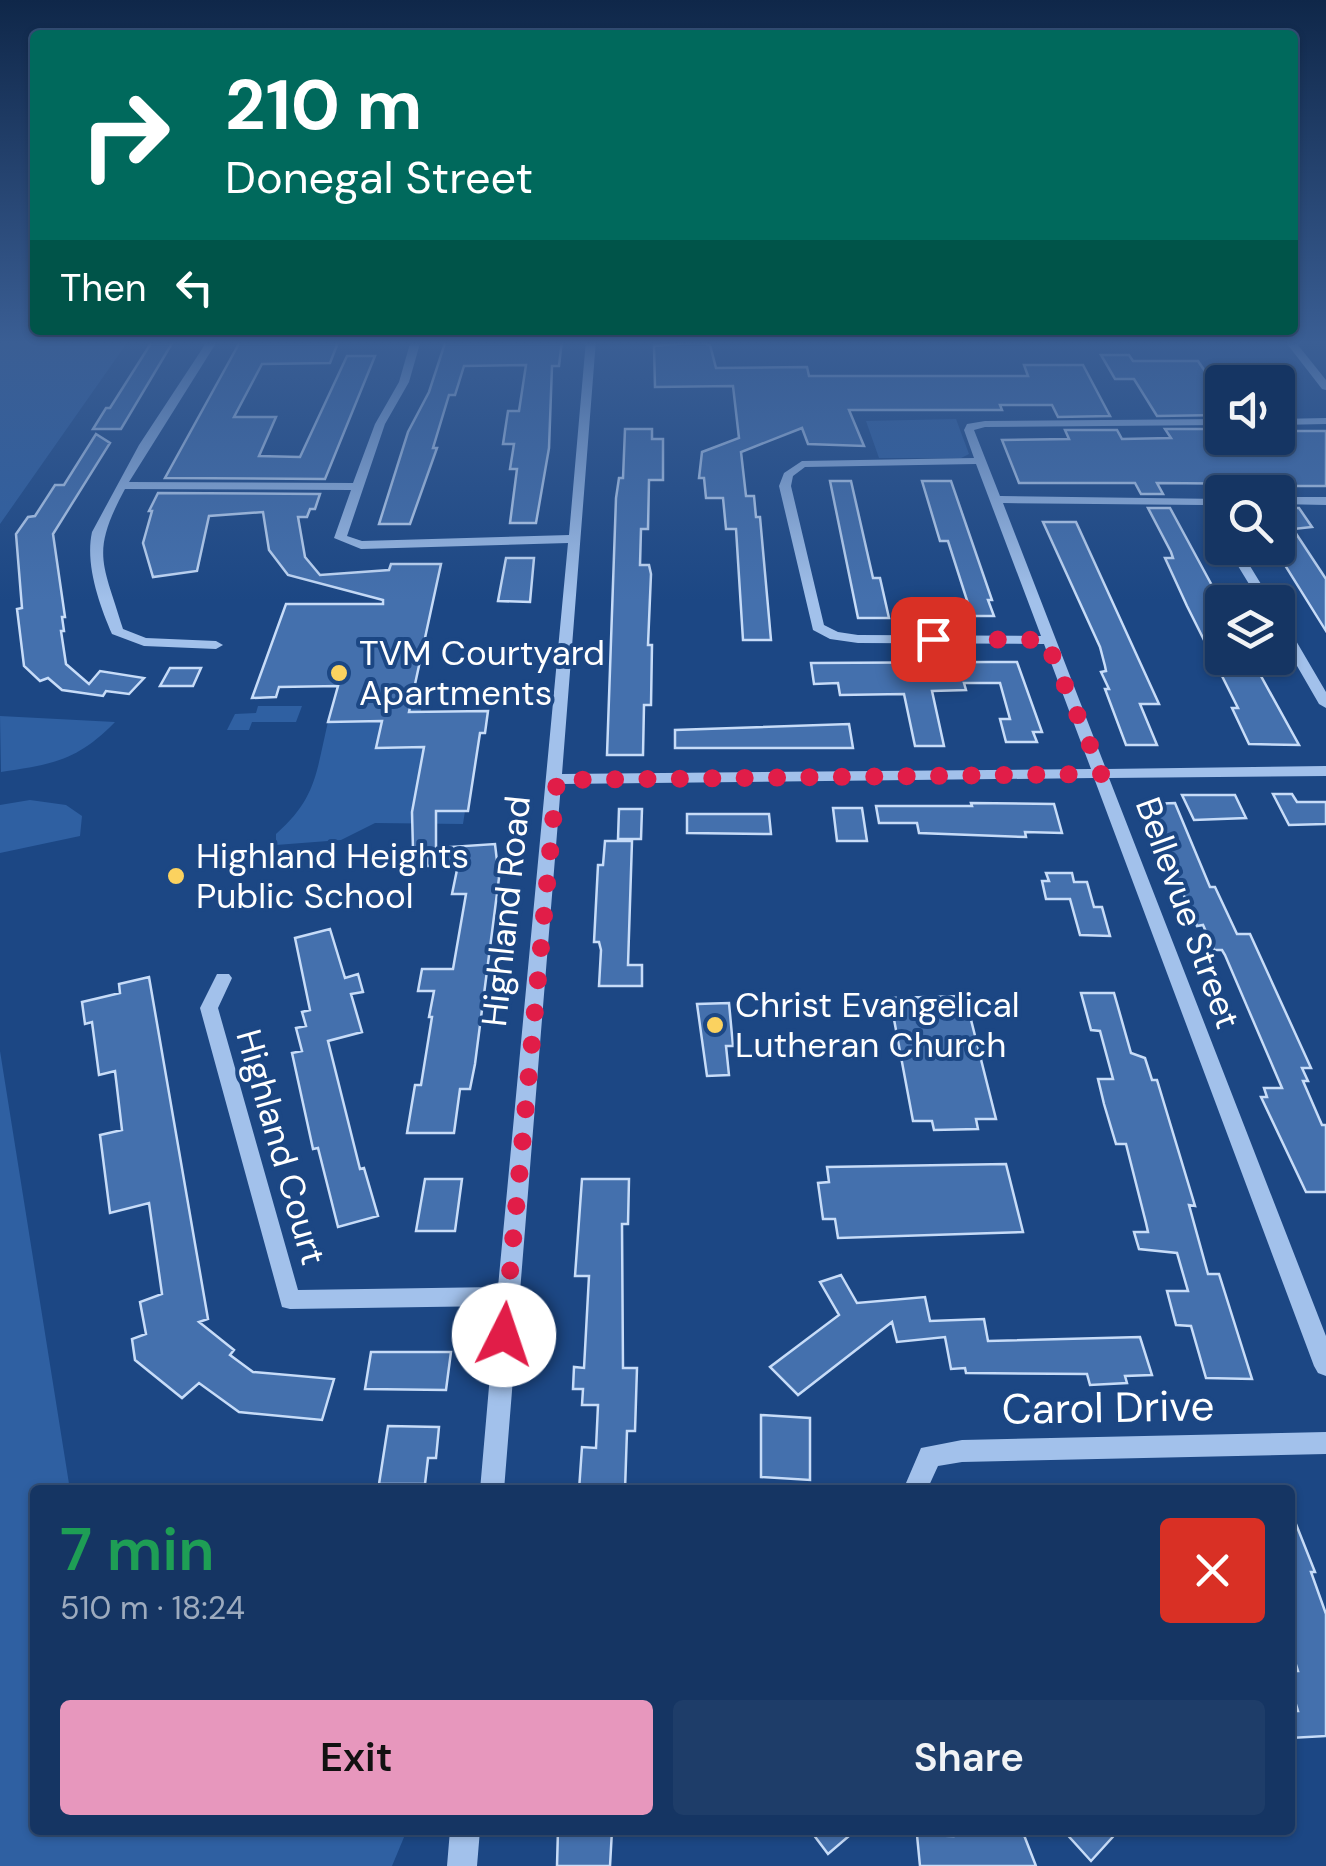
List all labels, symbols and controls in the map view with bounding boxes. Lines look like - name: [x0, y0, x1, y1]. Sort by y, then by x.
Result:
- text: 210 m: [225, 60, 422, 151]
- icon: right: [60, 70, 190, 200]
- text: Donegal Street: [225, 148, 533, 207]
- icon: left: [167, 260, 222, 315]
- text: Then: [60, 263, 147, 313]
- map controls: [1205, 365, 1295, 675]
- button: sound: [1205, 365, 1295, 455]
- button: search: [1205, 475, 1295, 565]
- button: layers: [1205, 585, 1295, 675]
- pin: [891, 597, 976, 682]
- icon: arrive: [906, 612, 961, 667]
- place label: TVM Courtyard Apartments: [359, 630, 605, 716]
- marker: TVM Courtyard Apartments: [328, 662, 350, 684]
- street label: Bellevue Street: [1125, 791, 1251, 1035]
- street label: Highland Road: [471, 793, 541, 1029]
- place label: Highland Heights Public School: [196, 833, 469, 919]
- marker: Highland Heights Public School: [165, 865, 187, 887]
- place label: Christ Evangelical Lutheran Church: [735, 982, 1020, 1068]
- marker: Christ Evangelical Lutheran Church: [704, 1014, 726, 1036]
- street label: Highland Court: [225, 1024, 337, 1270]
- position arrow: [452, 1283, 556, 1387]
- street label: Carol Drive: [1001, 1378, 1215, 1437]
- text: 7 min: [60, 1510, 214, 1589]
- button: close: [1160, 1518, 1265, 1623]
- text: 510 m · 18:24: [60, 1587, 245, 1629]
- button: Exit: [60, 1700, 653, 1815]
- button: Share: [673, 1700, 1265, 1815]

